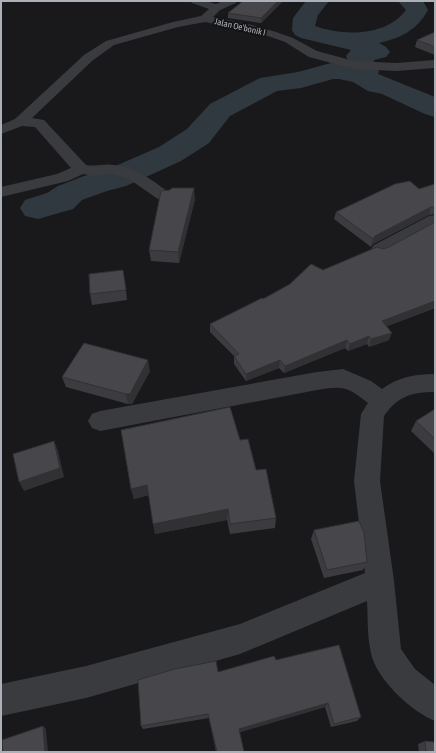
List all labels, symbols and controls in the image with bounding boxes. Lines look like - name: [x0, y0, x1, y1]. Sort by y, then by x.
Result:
- street label: Jalan Oe'bonik I: [213, 16, 267, 38]

